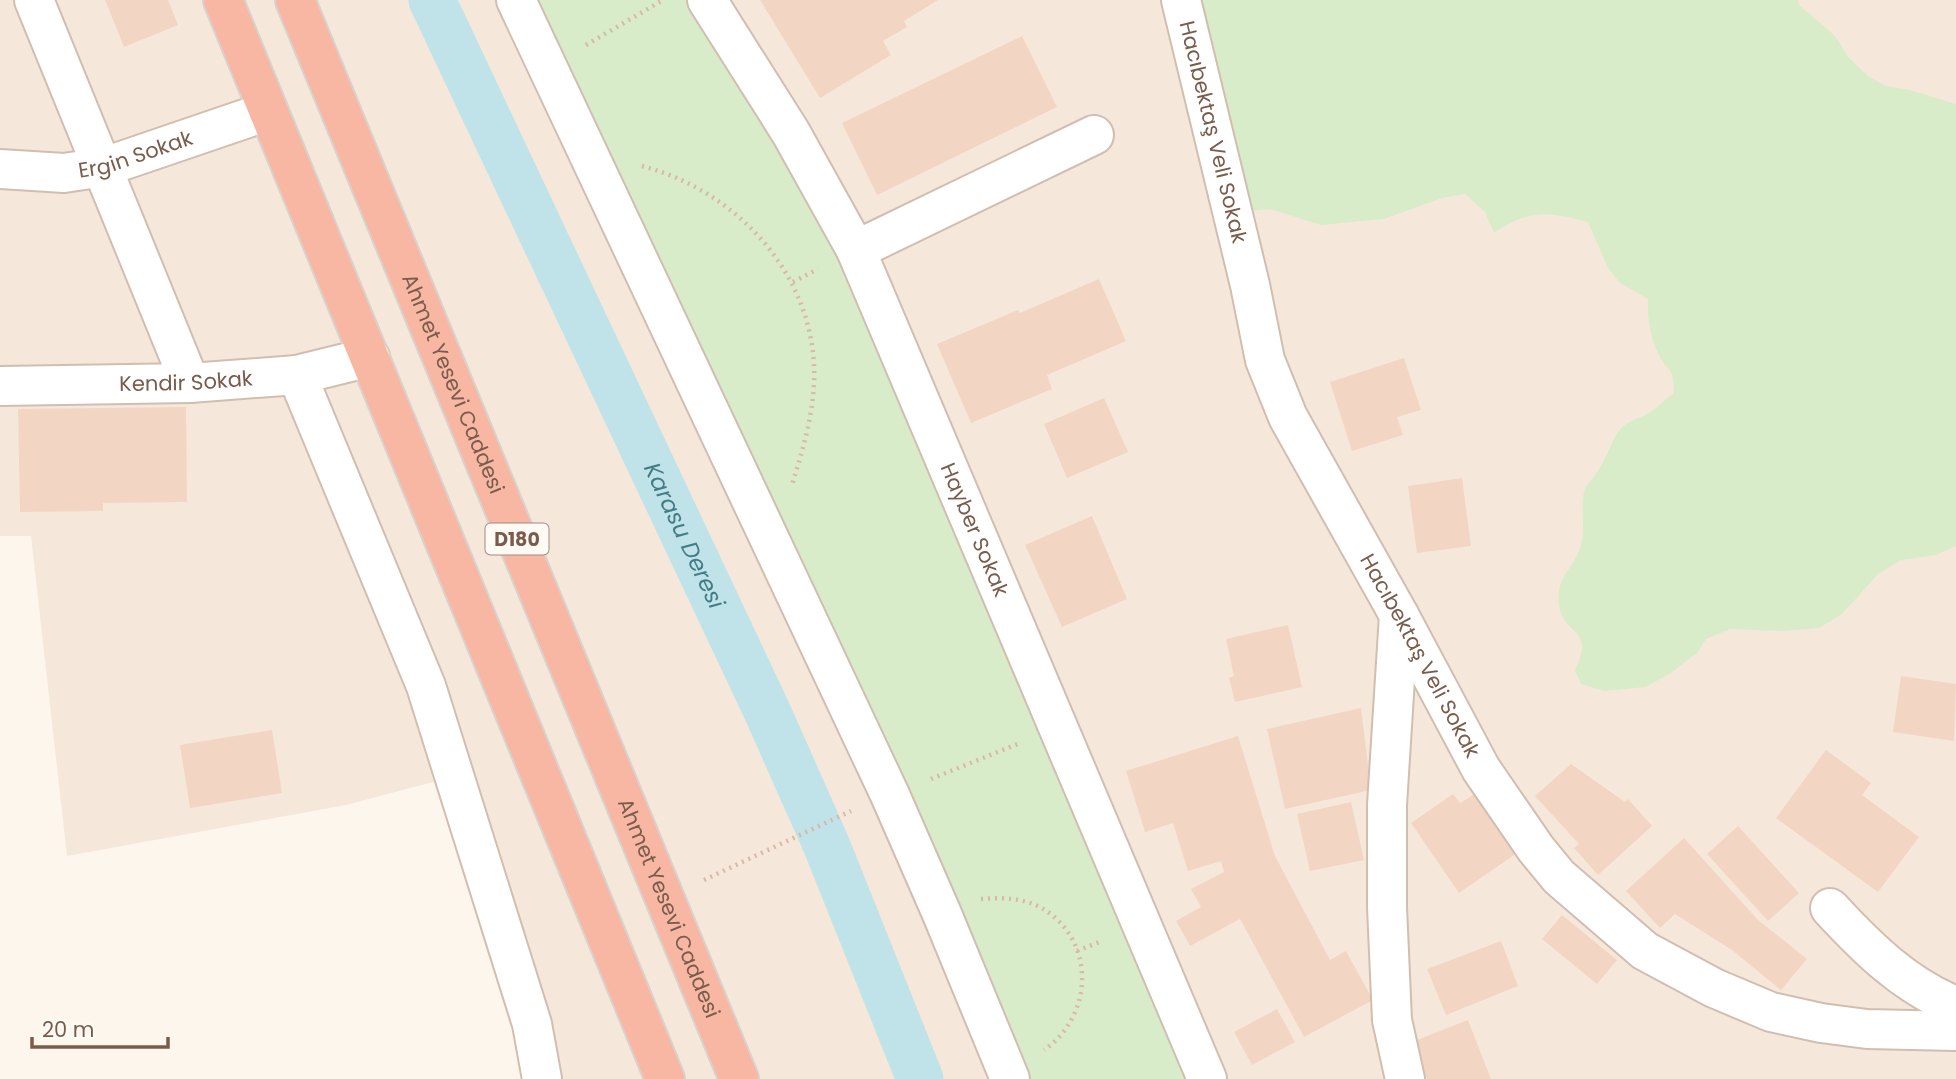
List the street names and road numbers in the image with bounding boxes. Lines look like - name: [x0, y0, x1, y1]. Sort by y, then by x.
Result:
- street label: Hacıbektaş Veli Sokak: [1173, 18, 1254, 246]
- street label: Ergin Sokak: [76, 123, 196, 185]
- street label: Ahmet Yesevi Caddesi: [395, 269, 512, 498]
- street label: Kendir Sokak: [119, 363, 254, 398]
- street label: Hayber Sokak: [934, 458, 1016, 601]
- road number: D180: [486, 524, 548, 554]
- street label: Hacıbektaş Veli Sokak: [1353, 548, 1487, 763]
- street label: Ahmet Yesevi Caddesi: [611, 794, 727, 1022]

